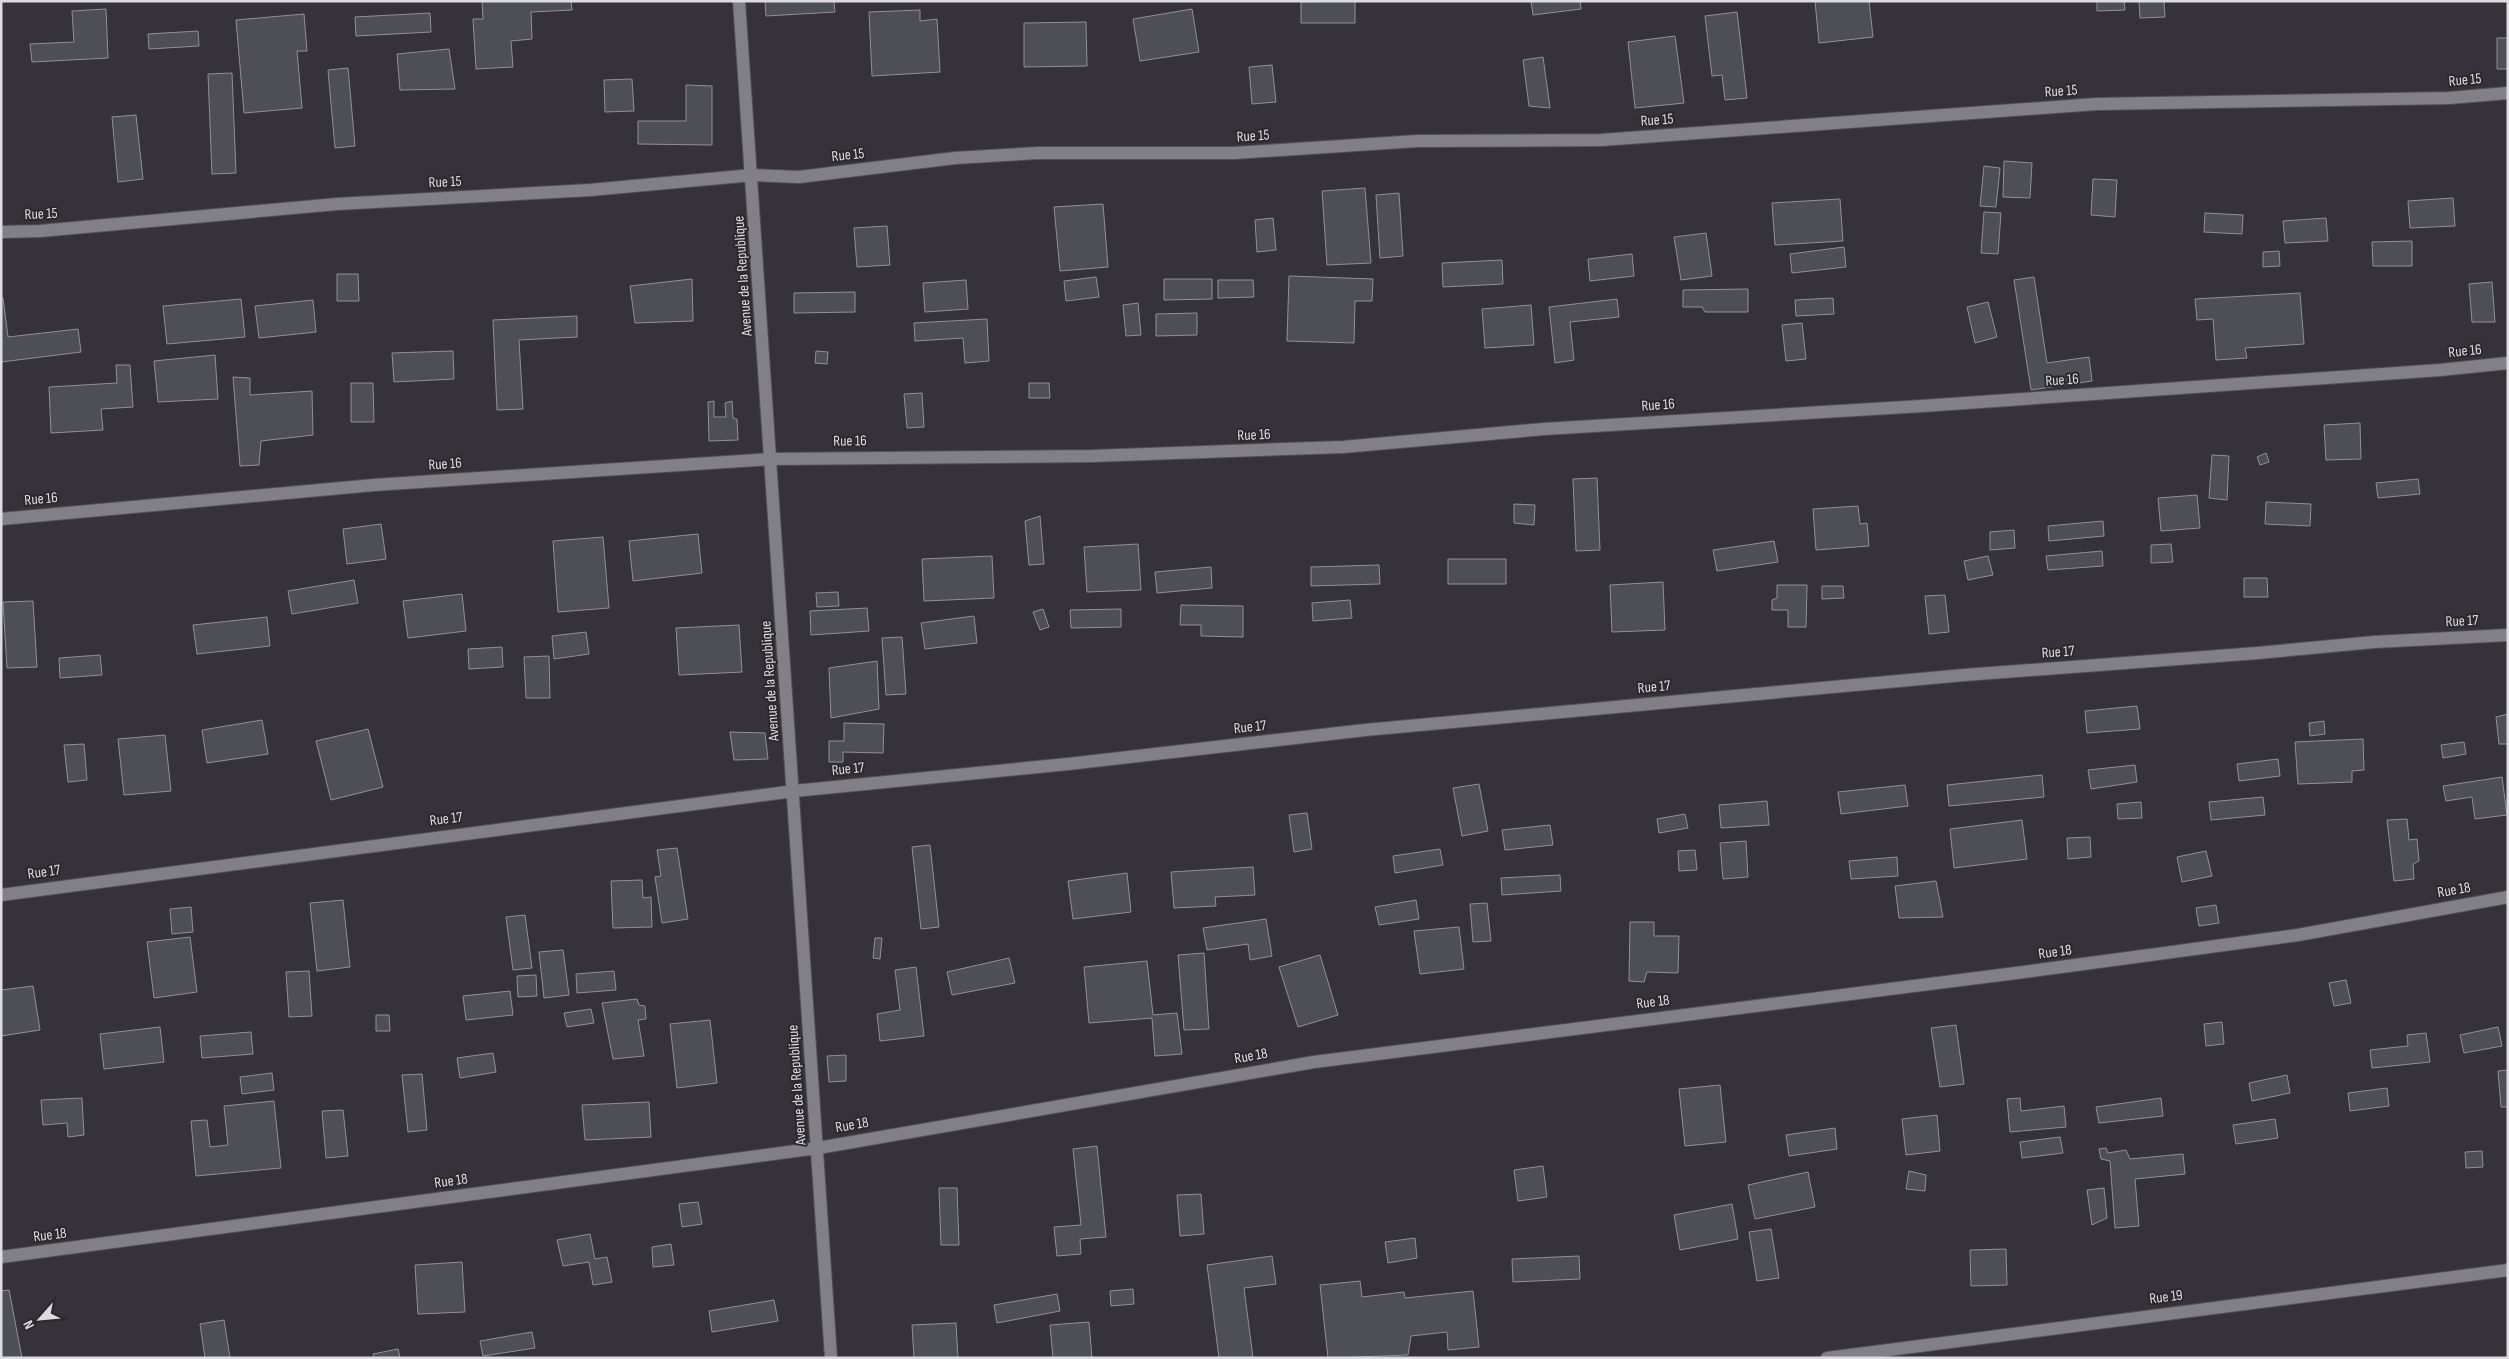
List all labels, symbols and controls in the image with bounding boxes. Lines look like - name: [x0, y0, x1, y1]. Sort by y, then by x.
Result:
- street label: Rue 15: [2448, 69, 2482, 91]
- street label: Rue 15: [2044, 80, 2078, 102]
- street label: Rue 15: [1640, 109, 1674, 131]
- street label: Rue 15: [1236, 125, 1270, 147]
- street label: Rue 15: [831, 144, 865, 166]
- street label: Rue 15: [428, 172, 462, 192]
- street label: Rue 15: [24, 204, 58, 224]
- street label: Avenue de la Republique: [729, 215, 757, 338]
- street label: Rue 16: [2447, 340, 2483, 362]
- street label: Rue 16: [2045, 369, 2079, 391]
- street label: Rue 16: [1641, 394, 1675, 416]
- street label: Rue 16: [1237, 425, 1271, 445]
- street label: Rue 16: [833, 431, 867, 451]
- street label: Rue 16: [428, 453, 462, 475]
- street label: Rue 16: [24, 488, 58, 510]
- street label: Rue 17: [2445, 611, 2479, 631]
- street label: Avenue de la Republique: [756, 620, 784, 743]
- street label: Rue 17: [2041, 641, 2075, 663]
- street label: Rue 17: [1637, 676, 1671, 698]
- street label: Rue 17: [1233, 716, 1267, 738]
- street label: Rue 17: [831, 758, 865, 780]
- street label: Rue 17: [429, 808, 463, 830]
- street label: Rue 17: [26, 860, 62, 884]
- street label: Rue 18: [2436, 878, 2472, 902]
- street label: Rue 18: [2037, 940, 2073, 964]
- street label: Rue 18: [1635, 991, 1671, 1013]
- street label: Avenue de la Republique: [783, 1024, 811, 1147]
- street label: Rue 18: [1233, 1044, 1269, 1068]
- street label: Rue 18: [834, 1113, 870, 1137]
- street label: Rue 18: [433, 1169, 469, 1193]
- street label: Rue 18: [32, 1224, 68, 1246]
- street label: Rue 19: [2148, 1286, 2184, 1308]
- north arrow: [15, 1294, 65, 1344]
- text: N: [20, 1317, 38, 1332]

